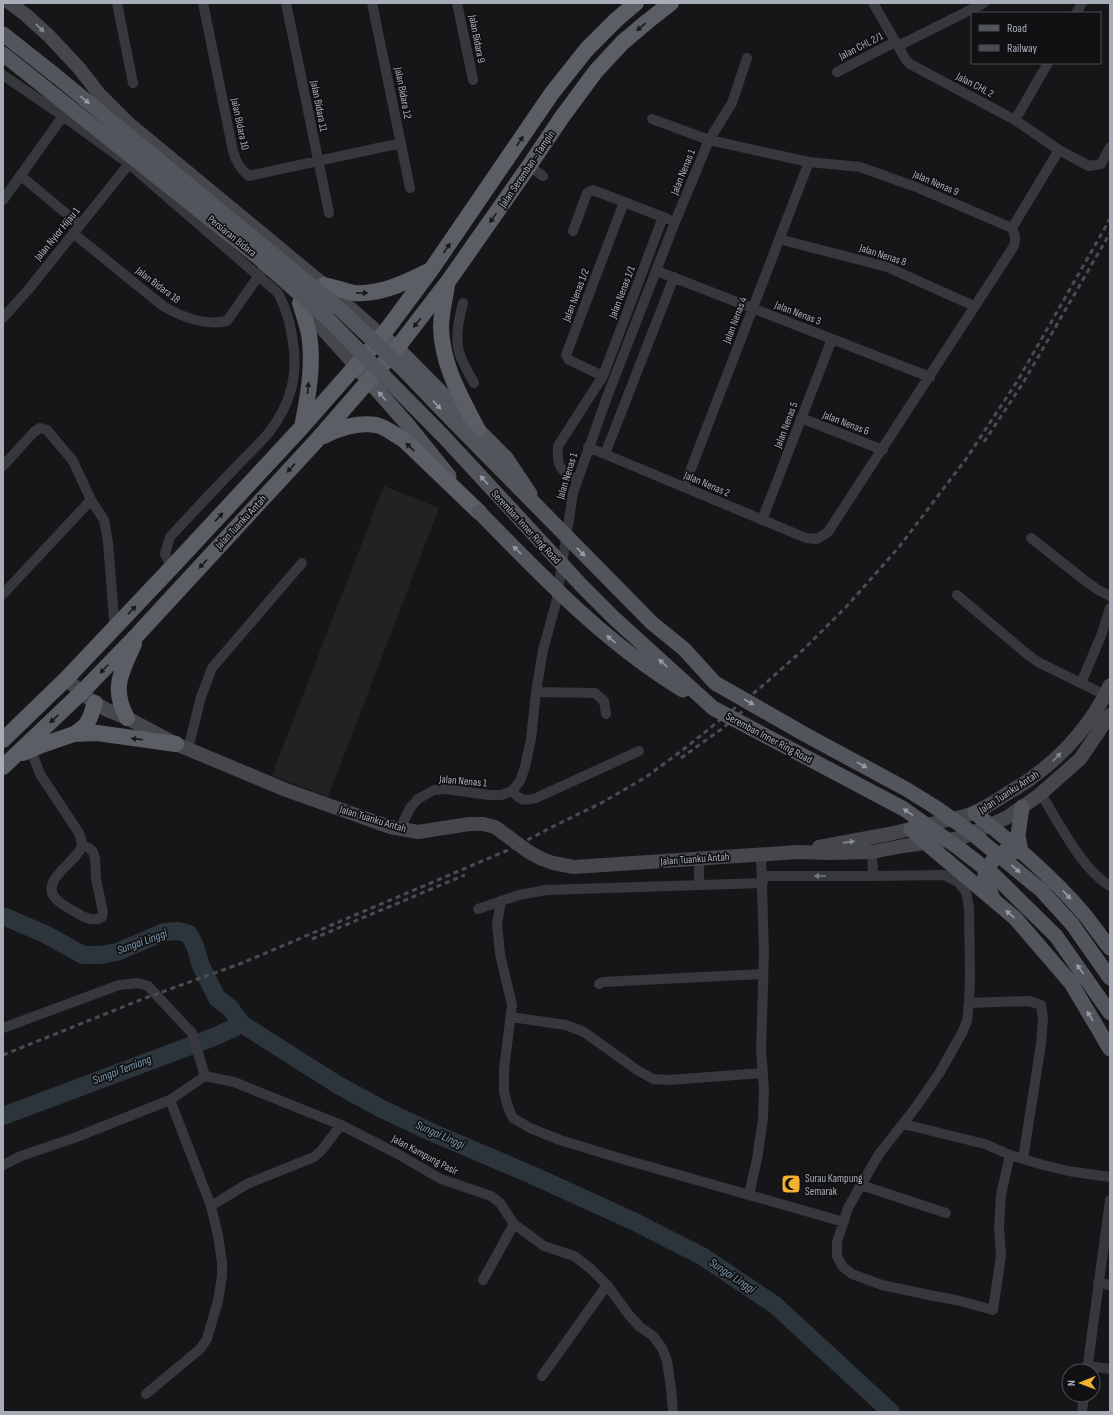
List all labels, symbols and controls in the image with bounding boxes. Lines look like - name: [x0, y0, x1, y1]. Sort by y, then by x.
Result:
- legend: [971, 12, 1101, 64]
- street label: Jalan Bidara 9: [466, 13, 488, 64]
- text: Road: [1007, 21, 1027, 36]
- one-way arrow: [35, 23, 45, 33]
- one-way arrow: [635, 23, 646, 32]
- street label: Jalan CHL 2/1: [836, 29, 885, 63]
- text: Railway: [1007, 41, 1038, 56]
- street label: Jalan Bidara 12: [391, 65, 414, 120]
- street label: Jalan CHL 2: [953, 69, 996, 100]
- street label: Jalan Bidara 11: [308, 78, 330, 133]
- one-way arrow: [80, 96, 91, 105]
- street label: Jalan Bidara 10: [228, 96, 252, 151]
- street label: Jalan Seremban - Tampin: [496, 128, 558, 211]
- one-way arrow: [516, 135, 524, 146]
- street label: Jalan Nenas 1: [668, 147, 698, 198]
- street label: Jalan Nenas 9: [910, 167, 961, 199]
- street label: Jalan Nyior Hijau 1: [31, 205, 82, 264]
- street label: Persiaran Bidara: [205, 212, 259, 260]
- one-way arrow: [489, 213, 497, 223]
- street label: Jalan Nenas 8: [857, 241, 908, 269]
- one-way arrow: [443, 242, 450, 254]
- street label: Jalan Bidara 18: [132, 263, 183, 306]
- street label: Jalan Nenas 1/1: [606, 264, 638, 321]
- street label: Jalan Nenas 1/2: [560, 266, 592, 324]
- one-way arrow: [356, 290, 369, 296]
- street label: Jalan Nenas 4: [720, 295, 750, 346]
- street label: Jalan Nenas 3: [772, 298, 823, 328]
- one-way arrow: [412, 317, 421, 328]
- one-way arrow: [305, 382, 312, 394]
- one-way arrow: [378, 391, 387, 401]
- one-way arrow: [432, 400, 442, 410]
- street label: Jalan Nenas 5: [771, 400, 801, 451]
- street label: Jalan Nenas 6: [820, 408, 871, 438]
- one-way arrow: [405, 442, 415, 451]
- street label: Jalan Nenas 1: [554, 451, 580, 502]
- one-way arrow: [286, 463, 295, 474]
- street label: Jalan Nenas 2: [681, 468, 732, 500]
- one-way arrow: [480, 476, 489, 485]
- street label: Seremban Inner Ring Road: [488, 487, 564, 567]
- street label: Jalan Tuanku Antah: [212, 492, 269, 552]
- one-way arrow: [214, 512, 224, 522]
- one-way arrow: [512, 545, 521, 555]
- one-way arrow: [577, 547, 586, 557]
- one-way arrow: [198, 559, 207, 569]
- one-way arrow: [127, 605, 137, 615]
- one-way arrow: [606, 635, 616, 644]
- one-way arrow: [658, 658, 668, 668]
- one-way arrow: [99, 664, 109, 674]
- one-way arrow: [743, 698, 755, 705]
- street label: Seremban Inner Ring Road: [724, 710, 815, 766]
- one-way arrow: [49, 714, 58, 723]
- one-way arrow: [131, 736, 143, 742]
- one-way arrow: [1052, 752, 1061, 762]
- one-way arrow: [856, 762, 868, 769]
- street label: Jalan Tuanku Antah: [976, 768, 1042, 817]
- street label: Jalan Nenas 1: [438, 772, 487, 790]
- street label: Jalan Tuanku Antah: [337, 802, 408, 835]
- one-way arrow: [903, 808, 914, 816]
- one-way arrow: [843, 839, 856, 845]
- street label: Jalan Tuanku Antah: [659, 850, 730, 868]
- one-way arrow: [1010, 865, 1021, 874]
- one-way arrow: [813, 873, 826, 879]
- one-way arrow: [1062, 890, 1071, 900]
- one-way arrow: [1005, 909, 1015, 919]
- water label: Sungai Linggi: [115, 926, 170, 958]
- one-way arrow: [1076, 964, 1084, 975]
- one-way arrow: [1087, 1010, 1094, 1022]
- water label: Sungai Temiang: [90, 1052, 154, 1088]
- water label: Sungai Linggi: [413, 1118, 468, 1153]
- street label: Jalan Kampung Pasir: [389, 1132, 460, 1178]
- place label: Surau Kampung Semarak: [805, 1172, 863, 1198]
- mosque icon: Surau Kampung Semarak: [780, 1173, 802, 1195]
- water label: Sungai Linggi: [706, 1255, 759, 1297]
- north arrow: [1061, 1363, 1101, 1403]
- text: N: [1065, 1380, 1078, 1386]

